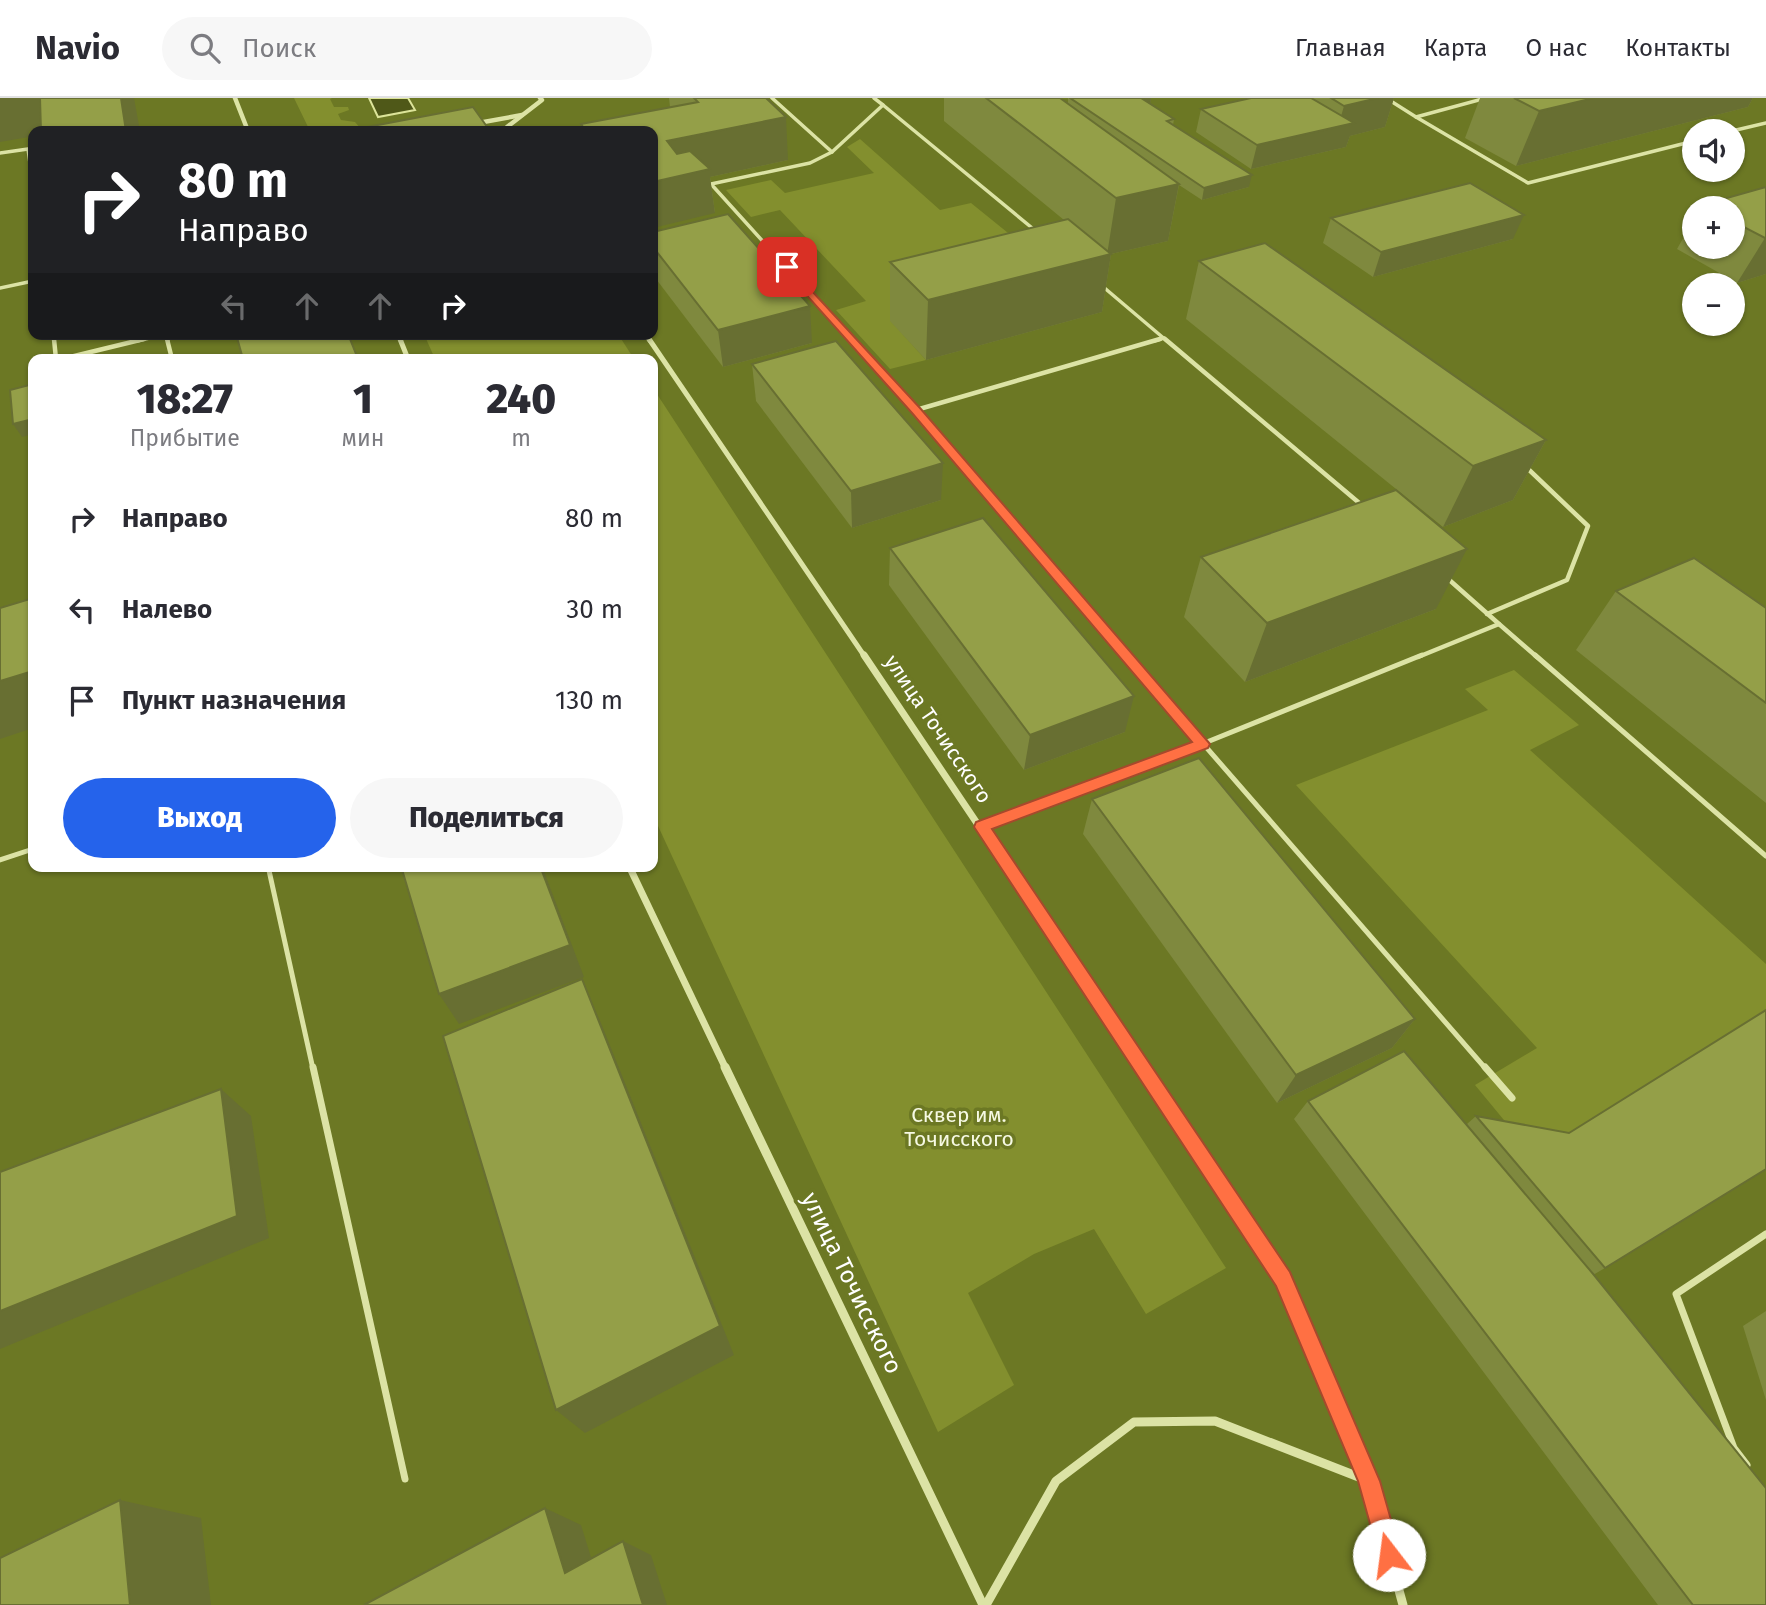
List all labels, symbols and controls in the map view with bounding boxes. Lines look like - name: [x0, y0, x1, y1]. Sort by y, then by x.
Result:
- search box: [162, 17, 652, 80]
- text: Navio: [35, 28, 120, 68]
- icon: search: [186, 29, 224, 67]
- text: Поиск: [242, 33, 316, 64]
- text: Главная: [1295, 34, 1386, 62]
- text: Карта: [1424, 34, 1487, 62]
- text: О нас: [1525, 34, 1587, 62]
- text: Контакты: [1625, 34, 1731, 62]
- map controls: [1682, 119, 1745, 336]
- button: sound: [1682, 119, 1745, 182]
- text: 80 m: [178, 151, 288, 210]
- icon: right: [63, 154, 154, 245]
- button: +: [1682, 196, 1745, 259]
- text: Направо: [178, 211, 309, 249]
- pin: [757, 237, 817, 297]
- icon: arrive: [768, 248, 806, 286]
- button: −: [1682, 273, 1745, 336]
- icon: left: [215, 287, 253, 325]
- icon: ahead: [288, 287, 326, 325]
- icon: ahead: [361, 287, 399, 325]
- icon: right: [434, 287, 472, 325]
- text: 18:27: [137, 374, 233, 424]
- text: 1: [353, 374, 373, 424]
- text: 240: [486, 374, 556, 424]
- text: Прибытие: [130, 424, 240, 452]
- text: мин: [342, 424, 384, 452]
- text: m: [511, 424, 531, 452]
- icon: right: [63, 500, 101, 538]
- text: Направо: [122, 503, 228, 534]
- text: 80 m: [565, 503, 623, 534]
- icon: left: [63, 591, 101, 629]
- text: Налево: [122, 594, 212, 625]
- text: 30 m: [566, 594, 623, 625]
- street label: улица Точисского: [879, 650, 997, 808]
- icon: arrive: [63, 682, 101, 720]
- text: Пункт назначения: [122, 685, 346, 716]
- text: 130 m: [555, 685, 623, 716]
- button: Выход: [63, 778, 336, 858]
- button: Поделиться: [350, 778, 623, 858]
- park label: Сквер им. Точисского: [904, 1102, 1014, 1152]
- street label: улица Точисского: [796, 1188, 908, 1378]
- position arrow: [1352, 1518, 1426, 1592]

